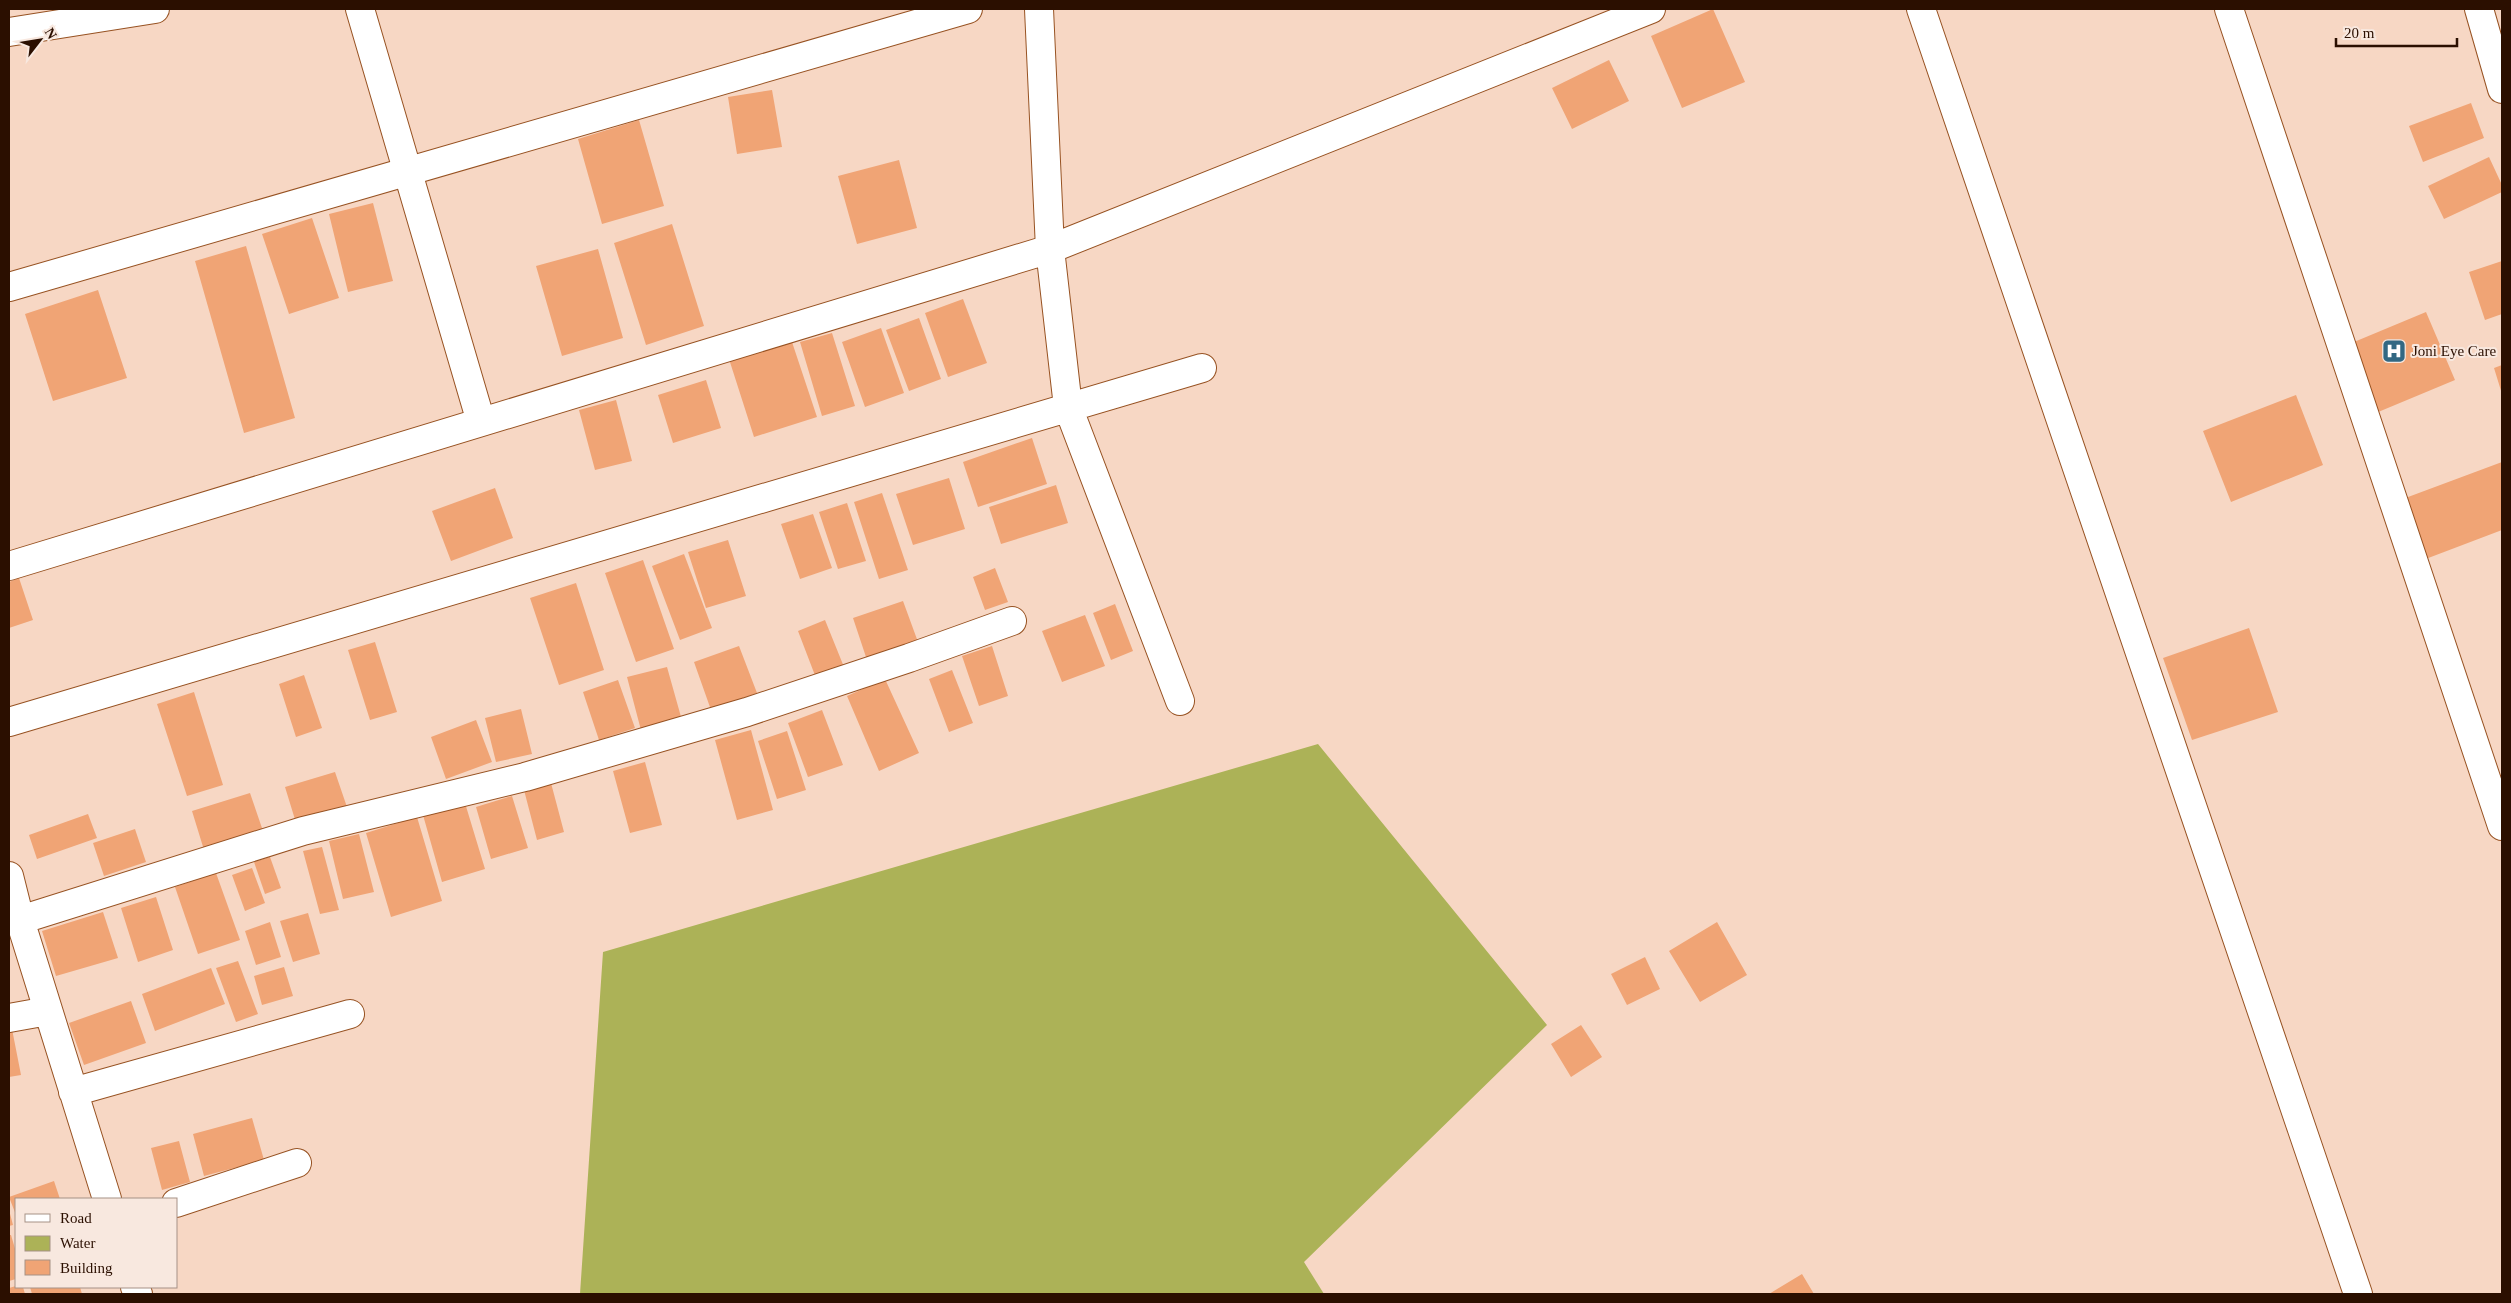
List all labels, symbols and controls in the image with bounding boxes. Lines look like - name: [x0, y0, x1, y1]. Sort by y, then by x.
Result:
- north arrow: [15, 15, 65, 65]
- scale bar: [2336, 15, 2457, 47]
- text: N: [42, 25, 60, 42]
- text: 20 m: [2344, 25, 2375, 41]
- hospital icon: Joni Eye Care: [2381, 338, 2407, 364]
- place label: Joni Eye Care: [2412, 343, 2496, 359]
- legend: [15, 1198, 178, 1288]
- text: Road: [60, 1210, 92, 1226]
- text: Water: [60, 1235, 95, 1251]
- text: Building: [60, 1260, 113, 1276]

